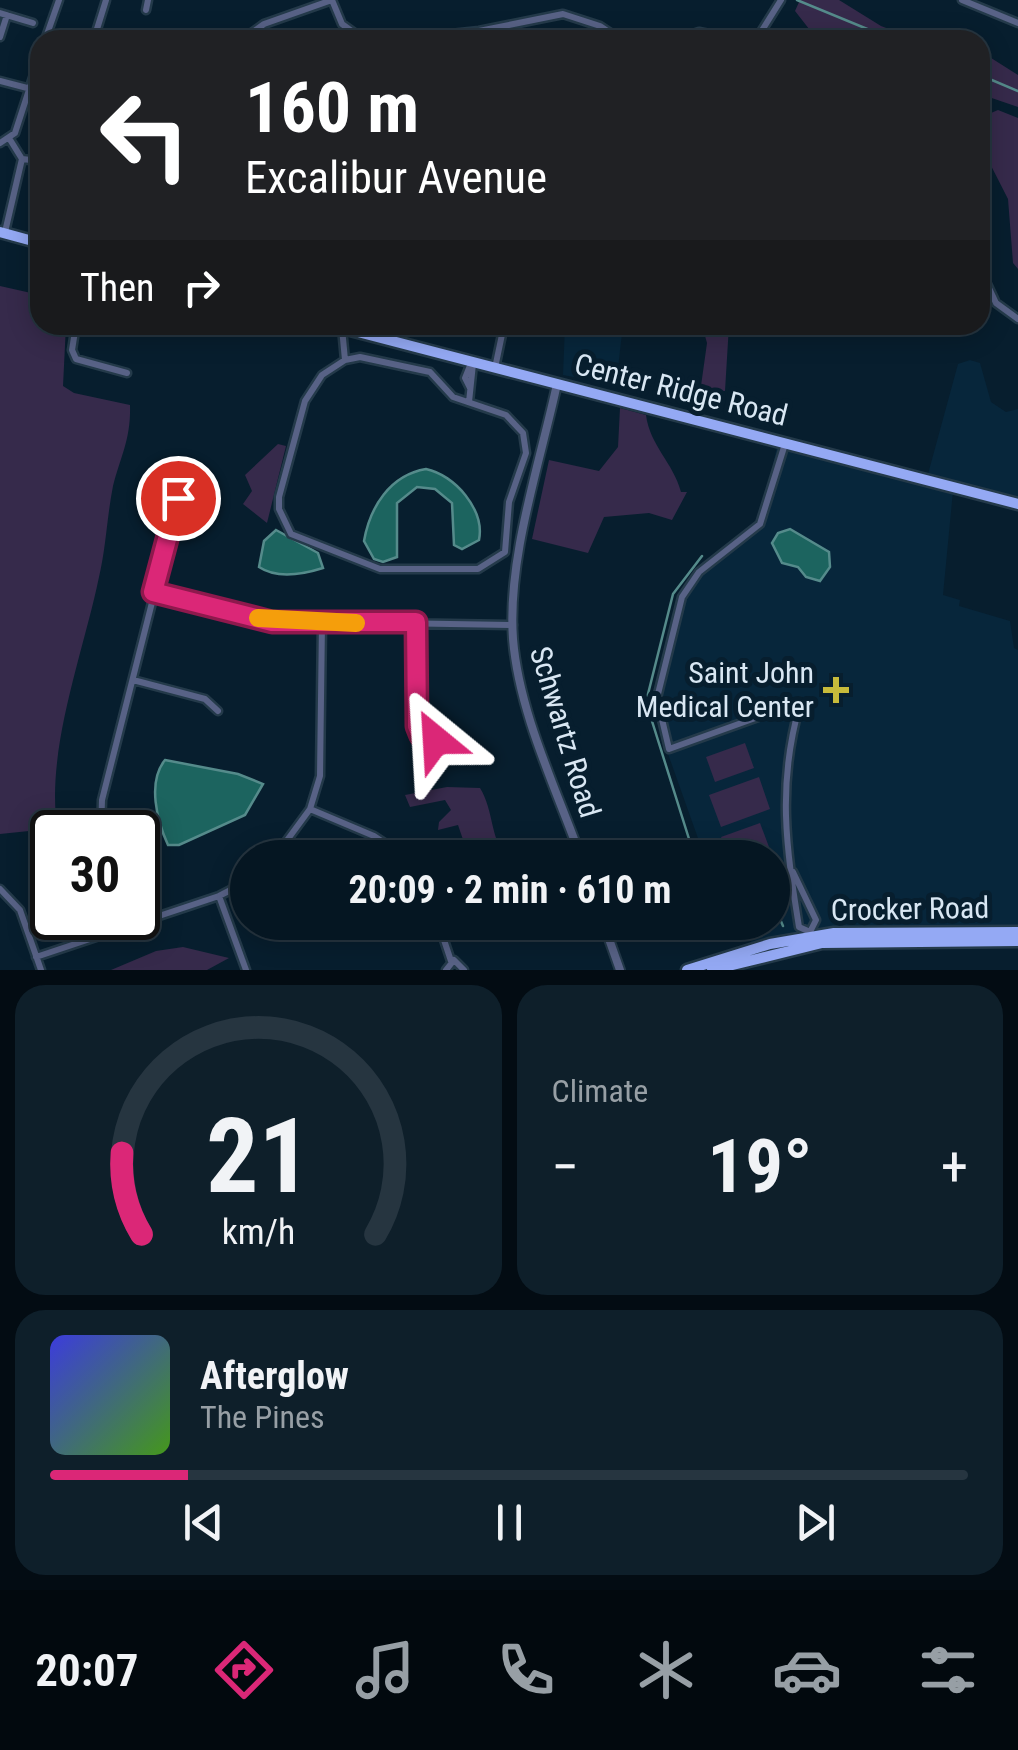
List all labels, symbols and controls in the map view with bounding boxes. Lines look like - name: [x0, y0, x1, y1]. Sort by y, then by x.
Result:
- text: 160 m: [245, 67, 419, 149]
- icon: left: [80, 70, 210, 200]
- text: Excalibur Avenue: [245, 151, 547, 204]
- icon: right: [174, 260, 229, 315]
- text: Then: [80, 266, 154, 310]
- street label: Center Ridge Road: [571, 346, 791, 433]
- pin: [136, 456, 221, 541]
- icon: arrive: [151, 471, 206, 526]
- street label: Schwartz Road: [523, 642, 608, 822]
- place label: Saint John Medical Center: [636, 655, 814, 724]
- marker: Saint John Medical Center: [823, 677, 849, 703]
- position arrow: [384, 688, 488, 792]
- speed limit sign: 30: [30, 810, 160, 940]
- text: 20:09 · 2 min · 610 m: [349, 868, 671, 912]
- street label: Crocker Road: [831, 890, 989, 927]
- text: Climate: [552, 1072, 648, 1110]
- text: 21: [206, 1096, 311, 1217]
- text: 19°: [707, 1122, 812, 1210]
- text: −: [552, 1135, 579, 1199]
- text: +: [941, 1135, 968, 1199]
- text: km/h: [221, 1211, 295, 1253]
- text: Afterglow: [200, 1354, 349, 1398]
- text: The Pines: [200, 1398, 325, 1436]
- icon: previous: [176, 1495, 231, 1550]
- icon: pause: [482, 1495, 537, 1550]
- icon: next: [788, 1495, 843, 1550]
- icon: directions: [209, 1635, 279, 1705]
- icon: music: [350, 1635, 420, 1705]
- icon: phone: [491, 1635, 561, 1705]
- icon: climate: [631, 1635, 701, 1705]
- icon: car: [772, 1635, 842, 1705]
- icon: filters: [913, 1635, 983, 1705]
- text: 20:07: [35, 1644, 139, 1697]

